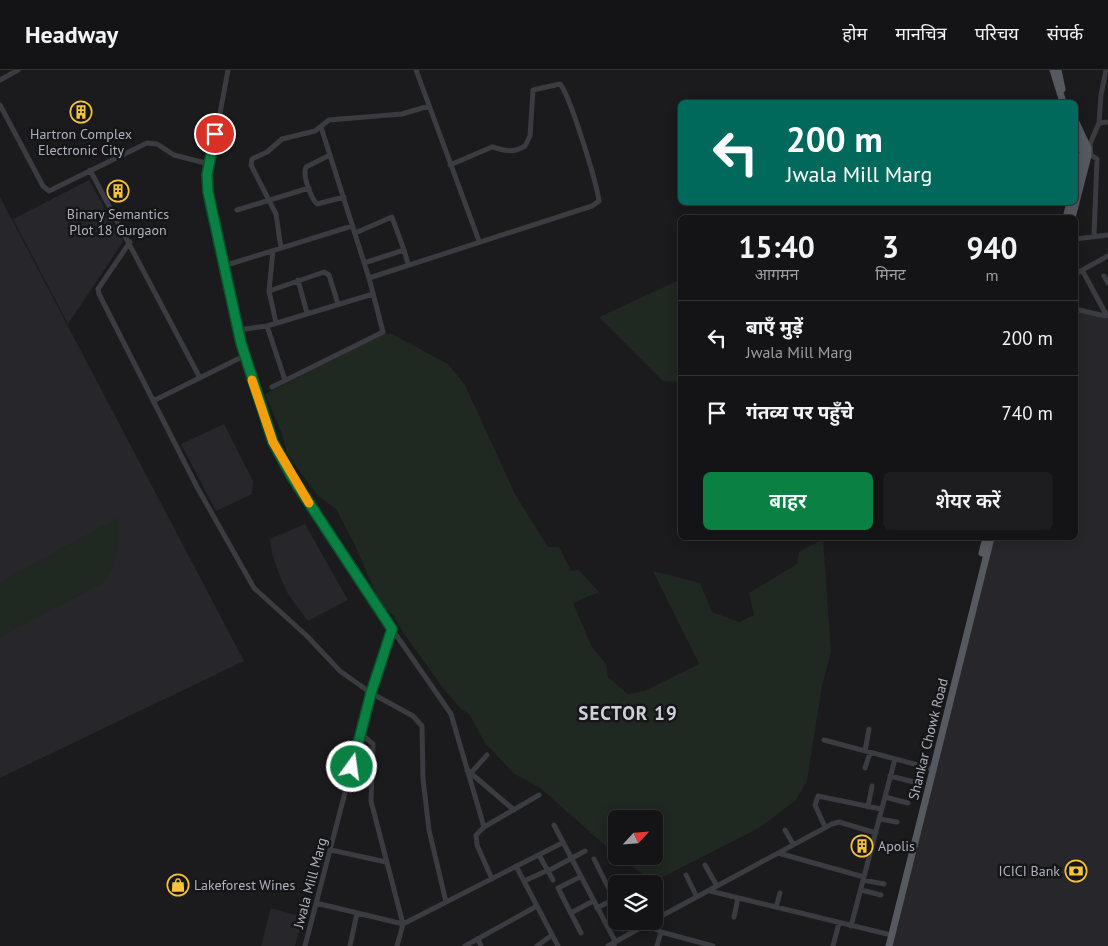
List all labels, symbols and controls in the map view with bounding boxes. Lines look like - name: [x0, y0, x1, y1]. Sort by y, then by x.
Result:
- text: Headway: [25, 19, 118, 50]
- text: होम: [842, 22, 867, 45]
- text: मानचित्र: [895, 22, 947, 45]
- text: परिचय: [975, 22, 1019, 45]
- text: संपर्क: [1047, 22, 1083, 45]
- building icon: Hartron Complex Electronic City: [69, 100, 93, 124]
- pin: [194, 113, 236, 155]
- text: 200 m: [786, 116, 883, 162]
- icon: arrive: [201, 120, 229, 148]
- icon: left: [703, 120, 768, 185]
- place label: Hartron Complex Electronic City: [30, 125, 132, 159]
- text: Jwala Mill Marg: [786, 160, 932, 188]
- building icon: Binary Semantics Plot 18 Gurgaon: [106, 179, 130, 203]
- place label: Binary Semantics Plot 18 Gurgaon: [67, 205, 169, 239]
- text: 15:40: [739, 227, 815, 266]
- text: 3: [882, 227, 899, 266]
- text: 940: [966, 228, 1017, 267]
- text: आगमन: [755, 264, 799, 284]
- text: मिनट: [875, 264, 906, 284]
- text: m: [985, 265, 998, 285]
- text: बाएँ मुड़ें: [746, 315, 803, 339]
- icon: left: [703, 324, 731, 352]
- text: 200 m: [1001, 326, 1053, 350]
- text: Jwala Mill Marg: [746, 342, 852, 362]
- icon: arrive: [703, 399, 731, 427]
- text: गंतव्य पर पहुँचे: [746, 400, 853, 424]
- text: 740 m: [1001, 401, 1053, 425]
- button: बाहर: [703, 472, 873, 530]
- button: शेयर करें: [883, 472, 1053, 530]
- street label: Shankar Chowk Road: [904, 676, 952, 802]
- district label: SECTOR 19: [578, 701, 678, 725]
- position arrow: [325, 740, 377, 792]
- north arrow: [608, 810, 662, 865]
- map controls: [608, 810, 663, 930]
- building icon: Apolis: [850, 834, 874, 858]
- street label: Jwala Mill Marg: [289, 836, 331, 931]
- place label: Apolis: [878, 837, 915, 855]
- bank icon: ICICI Bank: [1064, 859, 1088, 883]
- place label: ICICI Bank: [999, 862, 1060, 880]
- shop icon: Lakeforest Wines: [166, 873, 190, 897]
- button: layers: [608, 875, 663, 930]
- place label: Lakeforest Wines: [194, 876, 295, 894]

